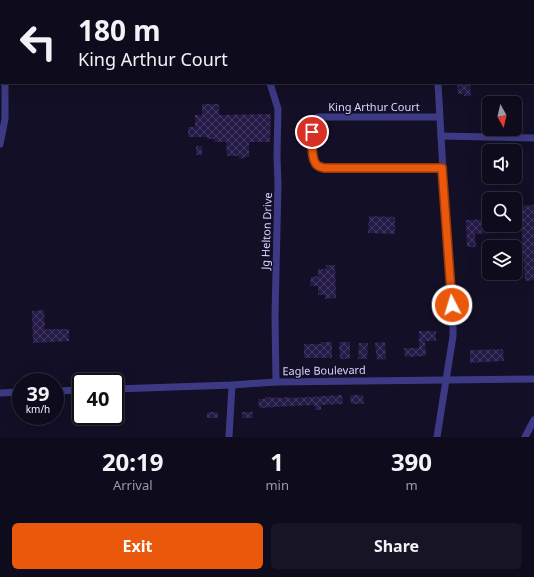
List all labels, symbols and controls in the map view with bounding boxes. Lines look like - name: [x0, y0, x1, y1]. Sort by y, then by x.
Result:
- text: 180 m: [78, 11, 161, 49]
- icon: left: [12, 16, 64, 68]
- text: King Arthur Court: [78, 47, 228, 71]
- north arrow: [482, 96, 522, 136]
- map controls: [482, 96, 522, 280]
- street label: King Arthur Court: [328, 99, 420, 114]
- pin: [295, 115, 329, 149]
- icon: arrive: [301, 121, 323, 143]
- button: sound: [482, 144, 522, 184]
- street label: Jg Helton Drive: [257, 192, 275, 271]
- button: search: [482, 192, 522, 232]
- button: layers: [482, 240, 522, 280]
- position arrow: [431, 284, 473, 326]
- street label: Eagle Boulevard: [282, 362, 366, 378]
- speed limit sign: 40: [72, 373, 124, 425]
- text: 39: [27, 380, 49, 407]
- text: km/h: [26, 402, 50, 416]
- text: 20:19: [102, 445, 164, 478]
- text: 1: [270, 445, 284, 478]
- text: 390: [391, 445, 432, 478]
- text: Arrival: [113, 476, 153, 494]
- text: min: [265, 476, 289, 494]
- text: m: [405, 476, 418, 494]
- button: Exit: [12, 523, 263, 569]
- button: Share: [271, 523, 522, 569]

